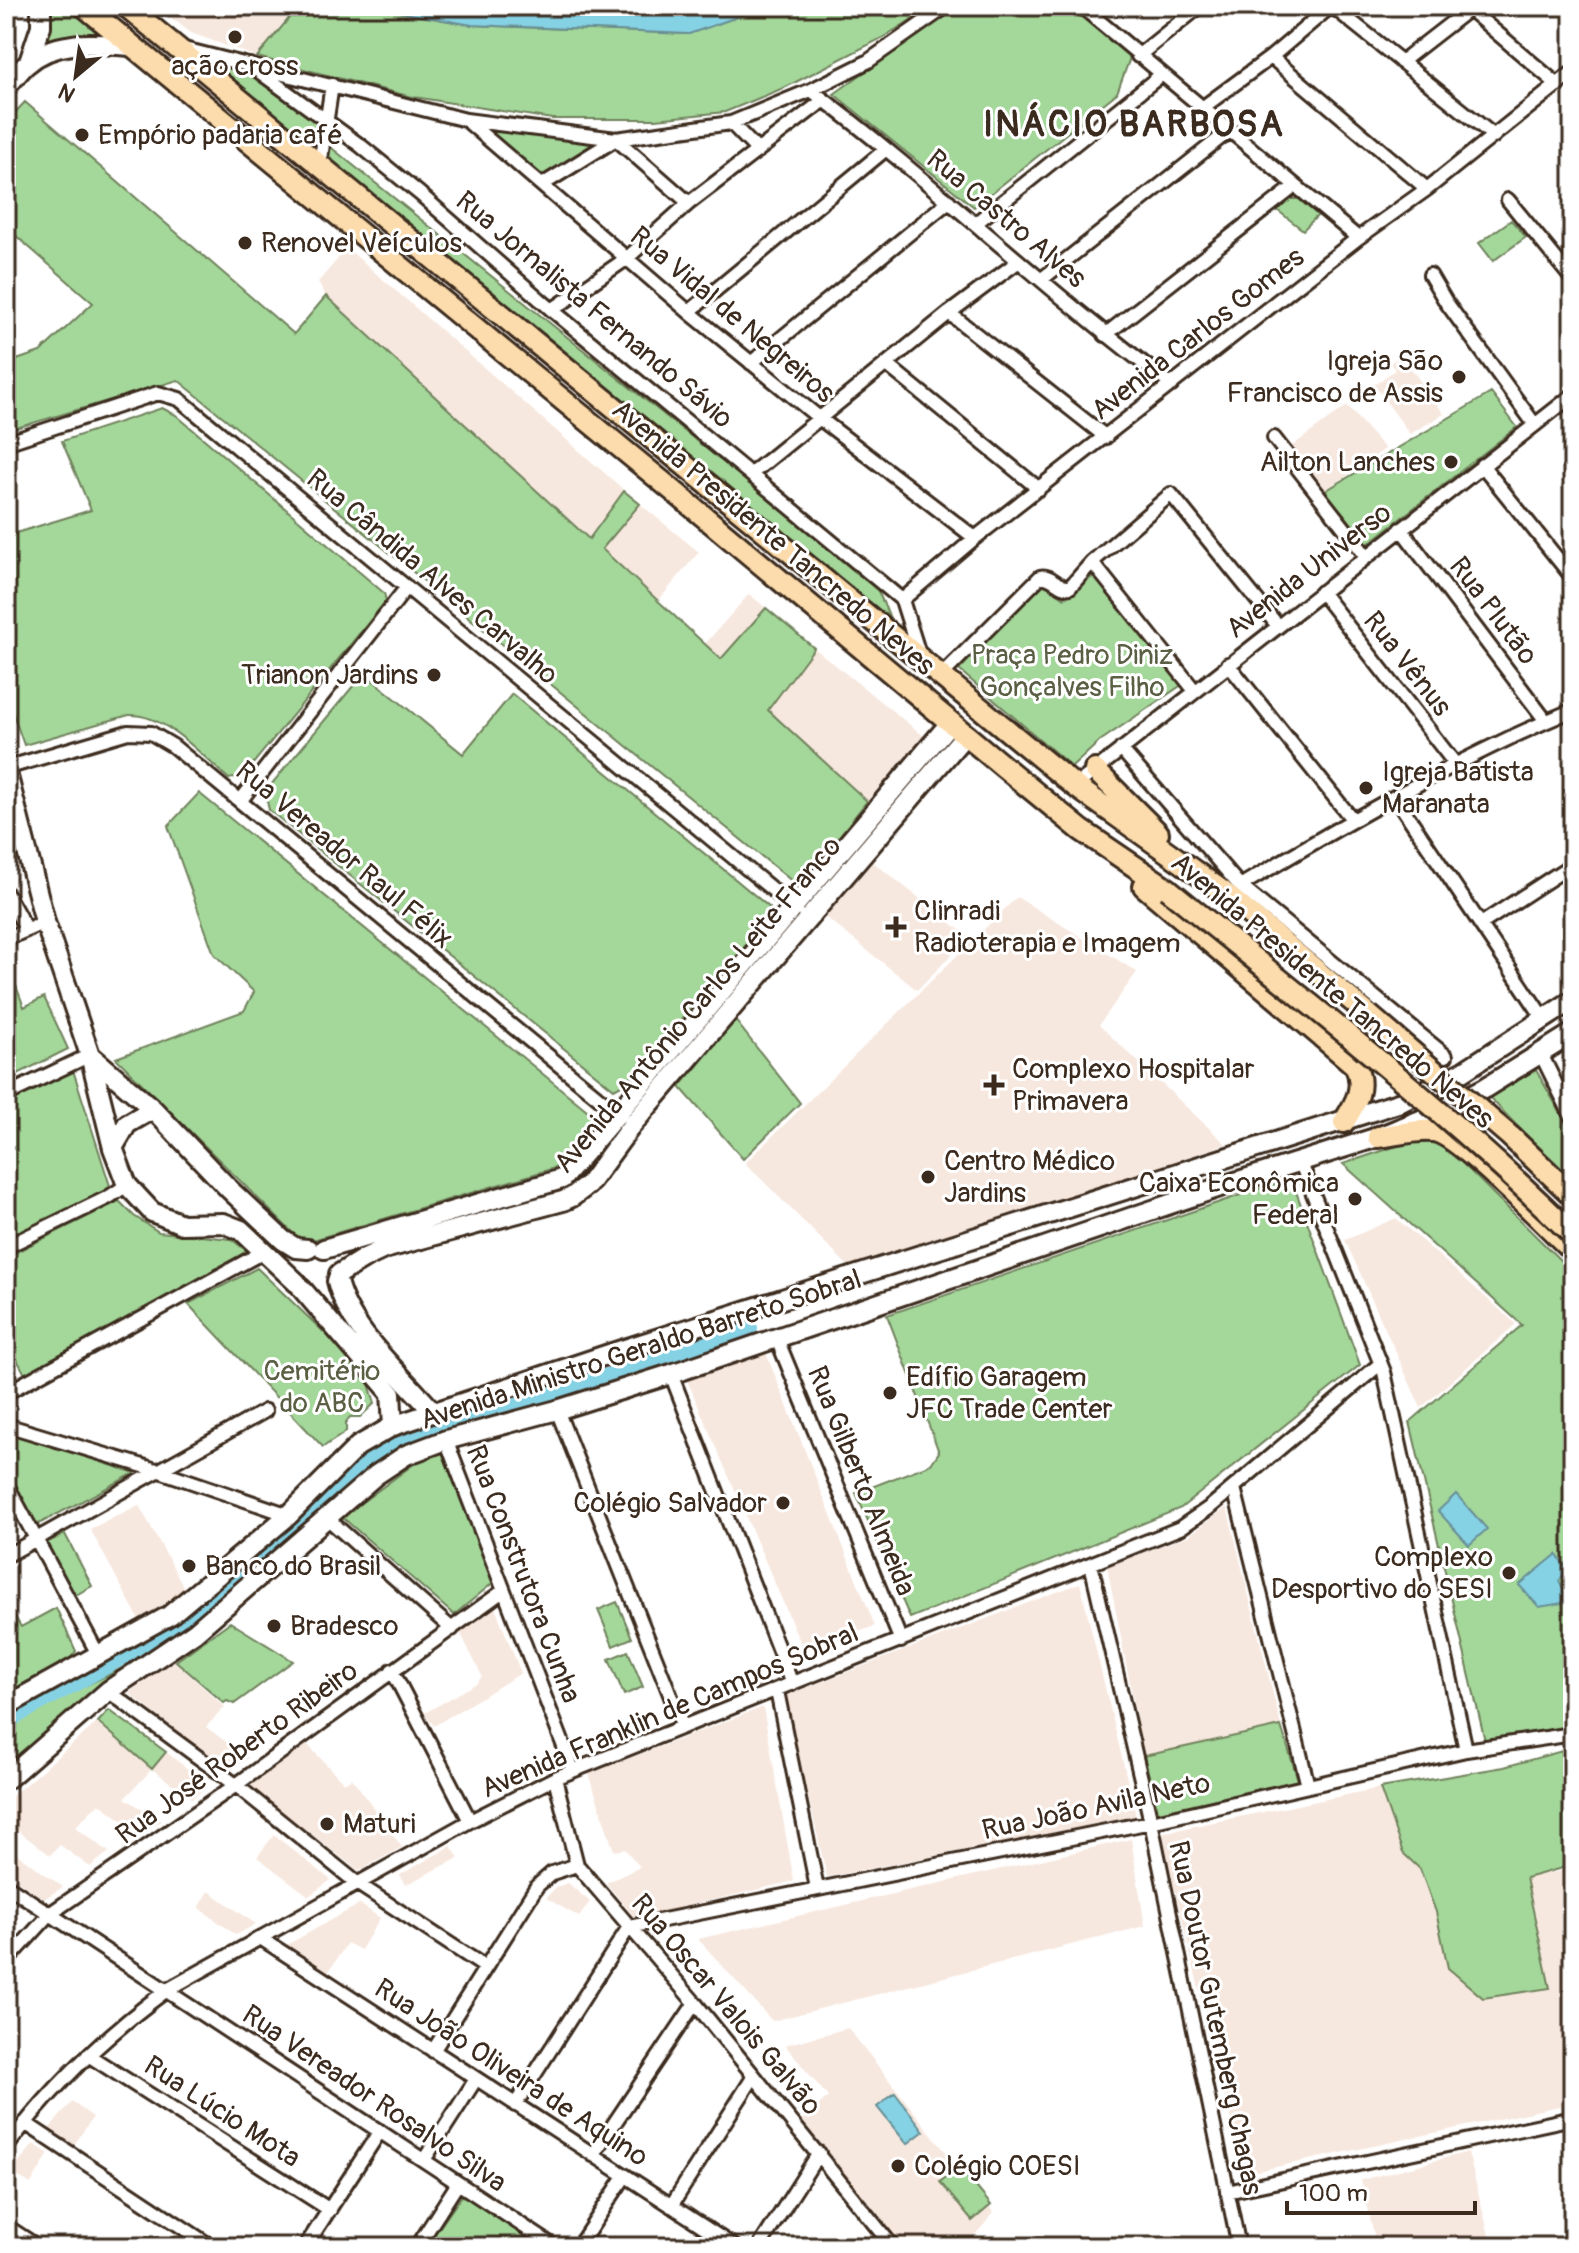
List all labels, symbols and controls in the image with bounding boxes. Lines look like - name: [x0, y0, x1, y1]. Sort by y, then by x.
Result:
- marker: ação cross: [226, 28, 244, 46]
- north arrow: [36, 36, 116, 116]
- place label: ação cross: [172, 49, 299, 84]
- text: N: [53, 77, 80, 108]
- district label: INÁCIO BARBOSA: [983, 101, 1285, 147]
- place label: Empório padaria café: [98, 118, 343, 153]
- marker: Empório padaria café: [73, 126, 91, 144]
- street label: Rua Castro Alves: [919, 142, 1093, 296]
- street label: Rua Jornalista Fernando Sávio: [448, 184, 740, 436]
- street label: Rua Vidal de Negreiros: [622, 219, 842, 411]
- place label: Renovel Veículos: [261, 226, 462, 261]
- marker: Renovel Veículos: [236, 234, 254, 252]
- street label: Avenida Carlos Gomes: [1085, 240, 1312, 428]
- place label: Igreja São Francisco de Assis: [1226, 344, 1443, 411]
- marker: Igreja São Francisco de Assis: [1450, 368, 1468, 386]
- street label: Avenida Presidente Tancredo Neves: [604, 393, 942, 684]
- place label: Ailton Lanches: [1260, 445, 1435, 480]
- marker: Ailton Lanches: [1442, 453, 1460, 471]
- street label: Rua Cândida Alves Carvalho: [299, 461, 565, 693]
- street label: Avenida Universo: [1219, 496, 1399, 646]
- street label: Rua Plutão: [1441, 550, 1545, 672]
- street label: Rua Vênus: [1355, 605, 1459, 724]
- park label: Praça Pedro Diniz Gonçalves Filho: [971, 638, 1173, 705]
- place label: Trianon Jardins: [241, 658, 418, 693]
- marker: Trianon Jardins: [425, 666, 443, 684]
- street label: Rua Vereador Raul Félix: [228, 754, 460, 956]
- place label: Igreja Batista Maranata: [1382, 755, 1534, 822]
- marker: Igreja Batista Maranata: [1357, 779, 1375, 797]
- street label: Avenida Antônio Carlos Leite Franco: [547, 830, 849, 1180]
- street label: Avenida Presidente Tancredo Neves: [1163, 846, 1501, 1137]
- place label: Clinradi Radioterapia e Imagem: [914, 894, 1181, 961]
- marker: Clinradi Radioterapia e Imagem: [885, 916, 907, 938]
- place label: Complexo Hospitalar Primavera: [1012, 1052, 1255, 1119]
- marker: Complexo Hospitalar Primavera: [983, 1074, 1005, 1096]
- place label: Centro Médico Jardins: [944, 1144, 1115, 1211]
- place label: Caixa Econômica Federal: [1139, 1166, 1339, 1233]
- marker: Centro Médico Jardins: [919, 1168, 937, 1186]
- marker: Caixa Econômica Federal: [1346, 1190, 1364, 1208]
- street label: Avenida Ministro Geraldo Barreto Sobral: [416, 1262, 866, 1438]
- park label: Cemitério do ABC: [264, 1354, 380, 1421]
- place label: Edífio Garagem JFC Trade Center: [906, 1360, 1112, 1427]
- street label: Rua Gilberto Almeida: [799, 1361, 923, 1601]
- marker: Edífio Garagem JFC Trade Center: [881, 1384, 899, 1402]
- street label: Rua Construtora Cunha: [458, 1440, 588, 1708]
- place label: Colégio Salvador: [573, 1486, 767, 1521]
- marker: Colégio Salvador: [774, 1494, 792, 1512]
- place label: Complexo Desportivo do SESI: [1271, 1540, 1493, 1607]
- place label: Banco do Brasil: [205, 1549, 382, 1584]
- marker: Banco do Brasil: [180, 1557, 198, 1575]
- marker: Complexo Desportivo do SESI: [1500, 1564, 1518, 1582]
- place label: Bradesco: [290, 1609, 398, 1644]
- street label: Avenida Franklin de Campos Sobral: [476, 1615, 864, 1807]
- marker: Bradesco: [265, 1617, 283, 1635]
- street label: Rua José Roberto Ribeiro: [109, 1653, 365, 1853]
- street label: Rua João Avila Neto: [979, 1766, 1213, 1848]
- place label: Maturi: [343, 1807, 416, 1842]
- marker: Maturi: [318, 1815, 336, 1833]
- street label: Rua Doutor Gutemberg Chagas: [1160, 1838, 1270, 2199]
- street label: Rua Oscar Valois Galvão: [623, 1887, 829, 2123]
- street label: Rua João Oliveira de Aquino: [367, 1971, 655, 2175]
- street label: Rua Vereador Rosalvo Silva: [235, 1997, 513, 2201]
- street label: Rua Lúcio Mota: [137, 2048, 307, 2176]
- place label: Colégio COESI: [914, 2149, 1081, 2184]
- marker: Colégio COESI: [889, 2157, 907, 2175]
- scale bar: [1287, 2165, 1475, 2215]
- text: 100 m: [1299, 2179, 1368, 2208]

